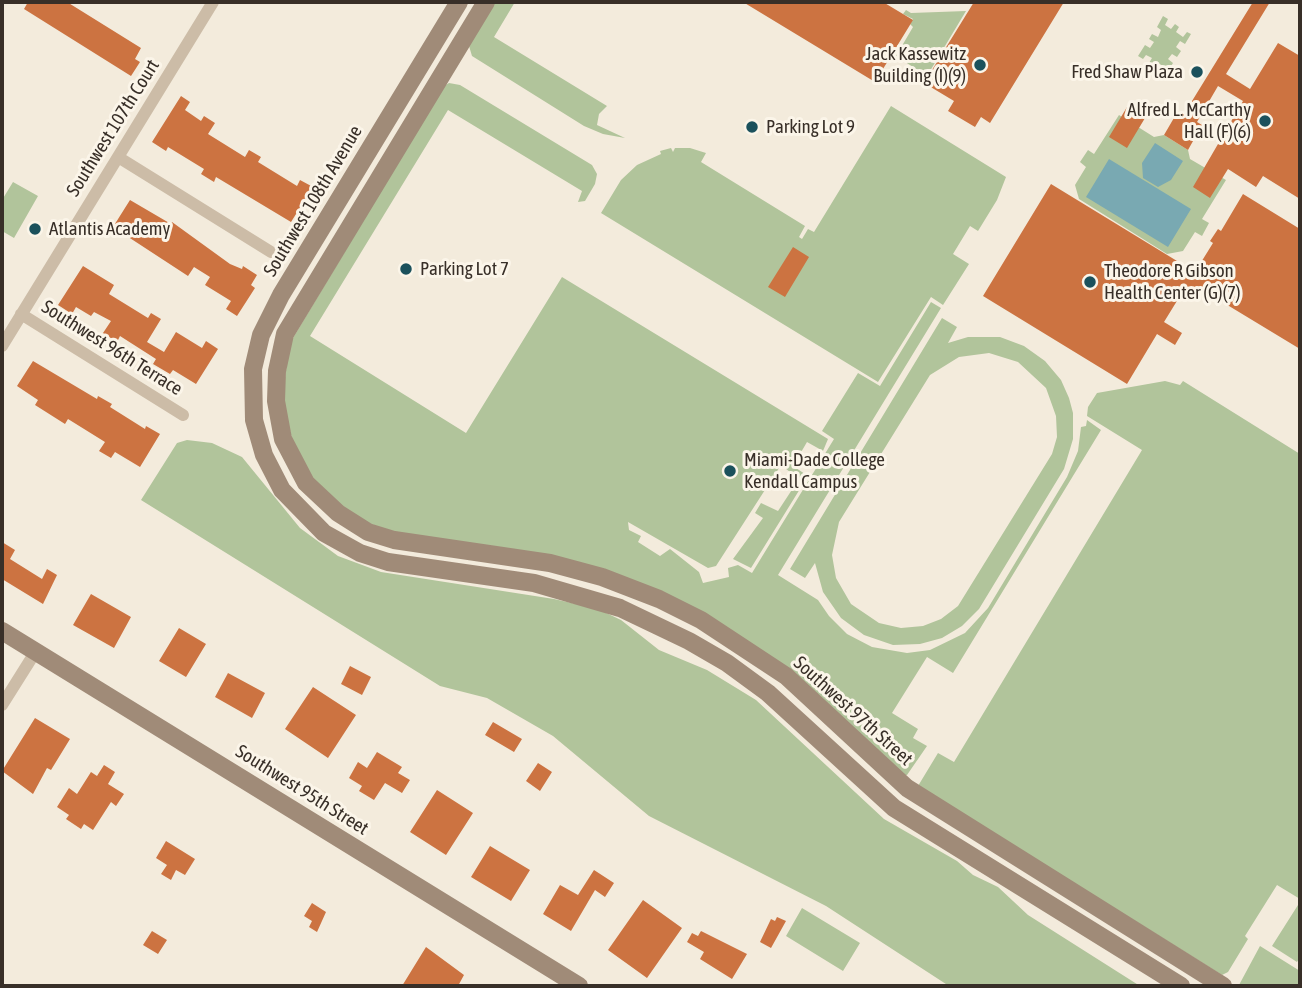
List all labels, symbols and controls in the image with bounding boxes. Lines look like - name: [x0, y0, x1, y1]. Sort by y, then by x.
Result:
- place label: Jack Kassewitz Building (I)(9): [865, 43, 966, 87]
- street label: Southwest 107th Court: [62, 55, 164, 201]
- marker: Jack Kassewitz Building (I)(9): [972, 57, 988, 73]
- place label: Fred Shaw Plaza: [1071, 61, 1183, 83]
- marker: Fred Shaw Plaza: [1189, 64, 1205, 80]
- place label: Alfred L. McCarthy Hall (F)(6): [1127, 99, 1251, 143]
- marker: Alfred L. McCarthy Hall (F)(6): [1257, 113, 1273, 129]
- place label: Parking Lot 9: [766, 116, 855, 138]
- marker: Parking Lot 9: [744, 119, 760, 135]
- street label: Southwest 108th Avenue: [259, 121, 367, 281]
- place label: Atlantis Academy: [49, 218, 170, 240]
- marker: Atlantis Academy: [27, 221, 43, 237]
- place label: Parking Lot 7: [420, 258, 509, 280]
- place label: Theodore R Gibson Health Center (G)(7): [1104, 260, 1241, 304]
- marker: Parking Lot 7: [398, 261, 414, 277]
- marker: Theodore R Gibson Health Center (G)(7): [1082, 274, 1098, 290]
- street label: Southwest 96th Terrace: [37, 296, 187, 400]
- place label: Miami-Dade College Kendall Campus: [744, 449, 885, 493]
- marker: Miami-Dade College Kendall Campus: [722, 463, 738, 479]
- street label: Southwest 97th Street: [789, 652, 917, 770]
- street label: Southwest 95th Street: [231, 740, 373, 840]

